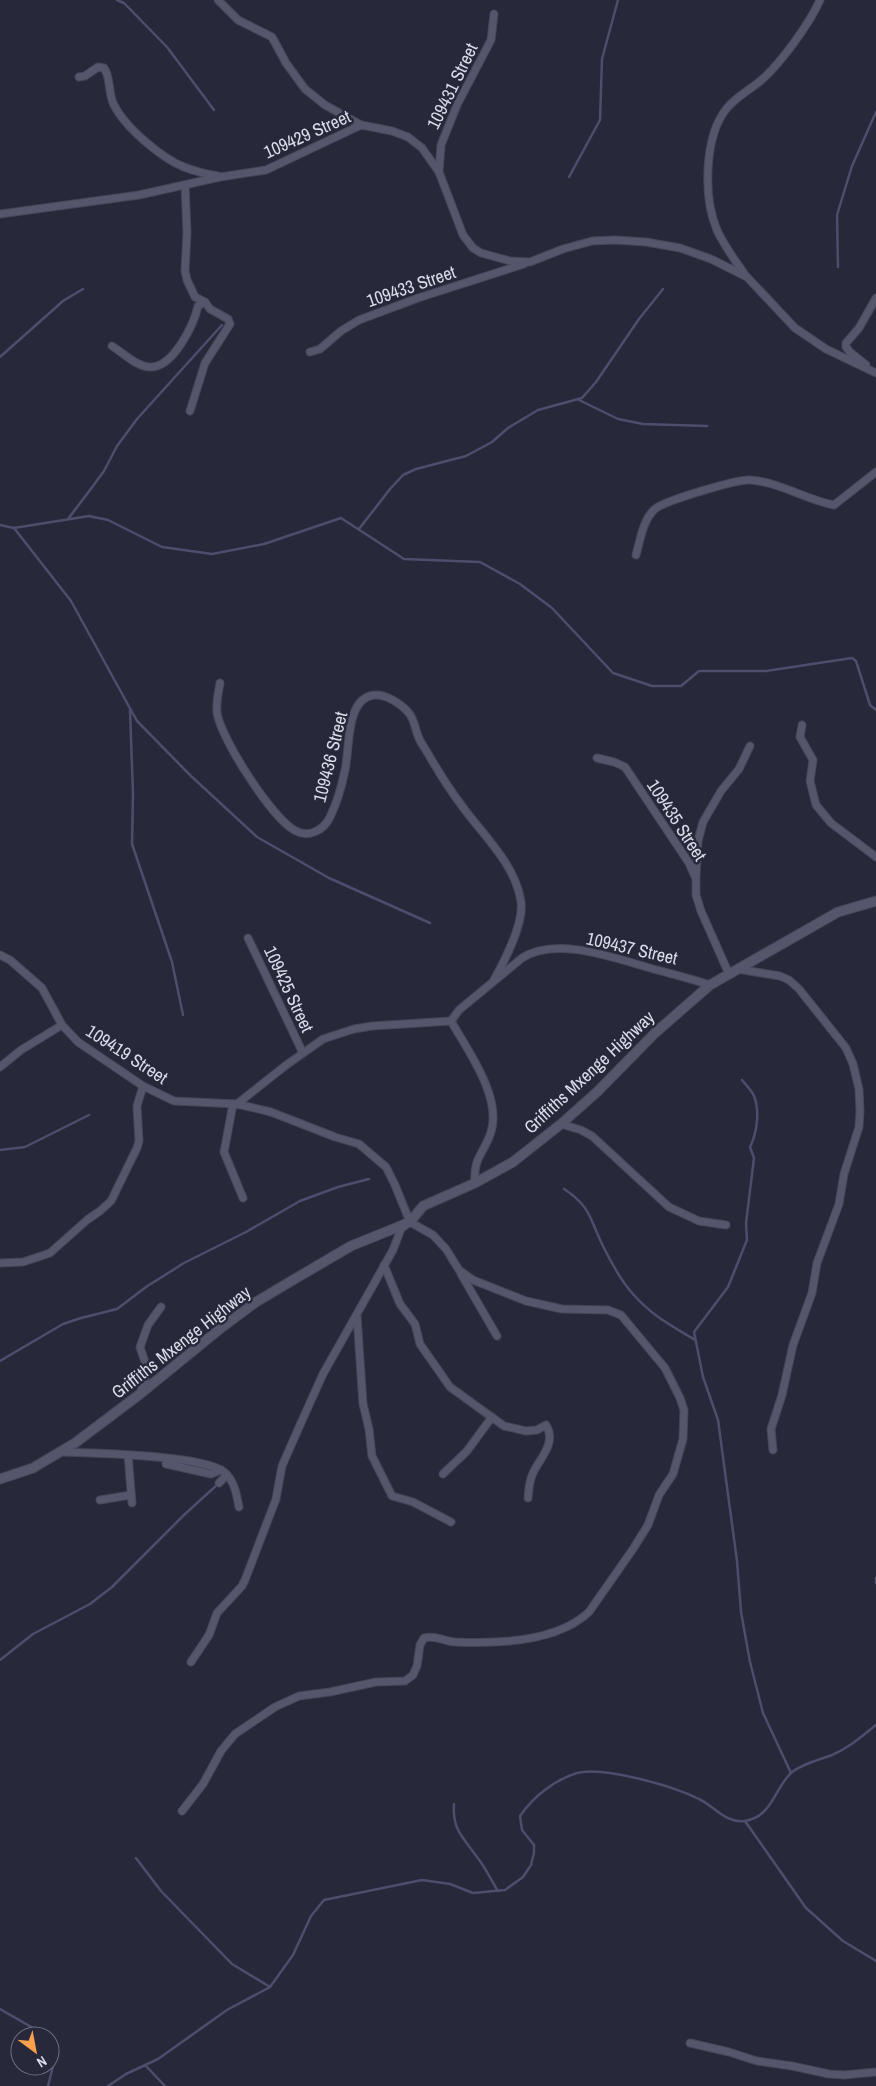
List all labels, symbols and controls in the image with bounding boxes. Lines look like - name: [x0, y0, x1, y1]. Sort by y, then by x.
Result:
- street label: 109431 Street: [420, 39, 484, 133]
- street label: 109429 Street: [260, 104, 354, 164]
- street label: 109433 Street: [363, 259, 459, 313]
- street label: 109436 Street: [307, 709, 353, 805]
- street label: 109435 Street: [641, 774, 713, 866]
- street label: 109437 Street: [584, 925, 680, 971]
- street label: 109425 Street: [258, 942, 320, 1036]
- street label: Griffiths Mxenge Highway: [518, 1004, 660, 1139]
- street label: 109419 Street: [81, 1018, 173, 1090]
- street label: Griffiths Mxenge Highway: [106, 1279, 256, 1404]
- north arrow: [10, 2026, 60, 2076]
- text: N: [34, 2052, 50, 2072]

